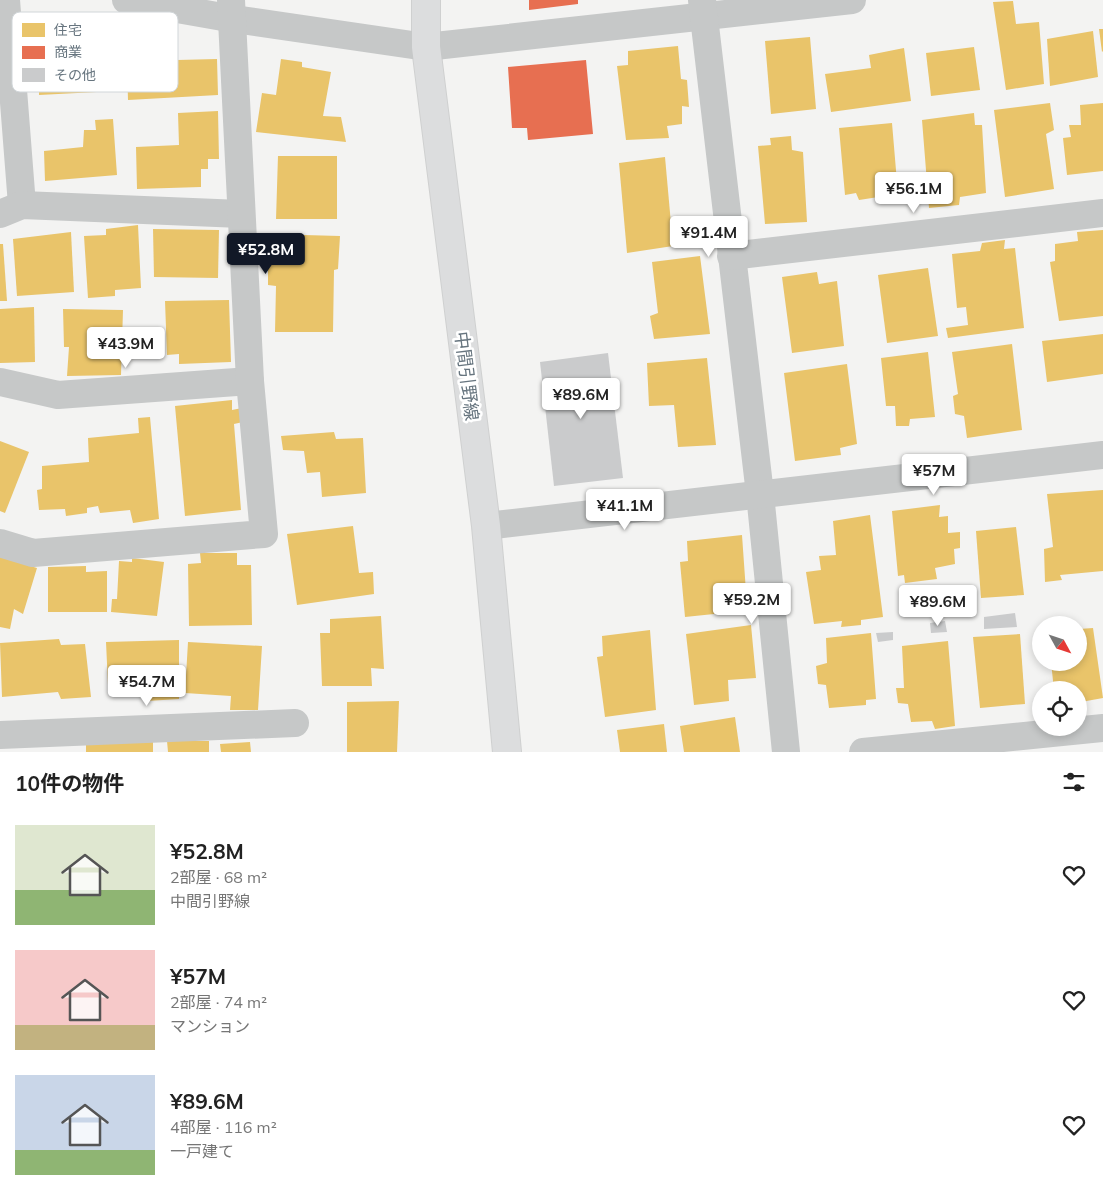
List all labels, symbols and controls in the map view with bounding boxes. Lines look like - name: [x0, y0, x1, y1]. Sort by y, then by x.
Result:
- legend: [12, 12, 178, 92]
- text: 住宅: [54, 21, 82, 39]
- text: 商業: [54, 43, 82, 61]
- text: その他: [54, 66, 96, 84]
- pin: ¥56.1M: [873, 172, 955, 214]
- text: ¥56.1M: [886, 178, 942, 198]
- pin: ¥91.4M: [668, 216, 750, 258]
- text: ¥91.4M: [681, 222, 737, 242]
- pin: ¥52.8M: [225, 232, 307, 275]
- text: ¥52.8M: [238, 239, 294, 259]
- pin: ¥43.9M: [85, 326, 167, 369]
- street label: 中間引野線: [450, 330, 484, 422]
- text: ¥43.9M: [98, 333, 154, 353]
- pin: ¥89.6M: [540, 378, 622, 420]
- text: ¥89.6M: [553, 384, 609, 404]
- pin: ¥57M: [904, 454, 964, 496]
- text: ¥57M: [913, 460, 955, 480]
- pin: ¥41.1M: [584, 488, 666, 531]
- text: ¥41.1M: [597, 495, 653, 515]
- pin: ¥59.2M: [711, 582, 793, 625]
- pin: ¥89.6M: [897, 584, 979, 627]
- text: ¥59.2M: [724, 589, 780, 609]
- text: ¥89.6M: [910, 591, 966, 611]
- north arrow: [1032, 616, 1088, 671]
- map controls: [1032, 616, 1087, 736]
- pin: ¥54.7M: [106, 664, 188, 707]
- text: ¥54.7M: [119, 671, 175, 691]
- button: locate: [1032, 681, 1087, 736]
- icon: filters: [1060, 768, 1088, 796]
- text: 10件の物件: [15, 770, 124, 796]
- text: ¥52.8M: [170, 838, 244, 864]
- icon: home: [55, 845, 115, 905]
- icon: heart: [1060, 861, 1088, 889]
- text: 2部屋 · 68 m²: [170, 867, 267, 887]
- text: 中間引野線: [170, 891, 250, 911]
- text: ¥57M: [170, 963, 226, 989]
- icon: home: [55, 970, 115, 1030]
- icon: heart: [1060, 986, 1088, 1014]
- text: 2部屋 · 74 m²: [170, 992, 267, 1012]
- text: マンション: [170, 1016, 250, 1036]
- text: ¥89.6M: [170, 1088, 244, 1114]
- icon: home: [55, 1095, 115, 1155]
- icon: heart: [1060, 1111, 1088, 1139]
- text: 4部屋 · 116 m²: [170, 1117, 277, 1137]
- text: 一戸建て: [170, 1141, 234, 1161]

